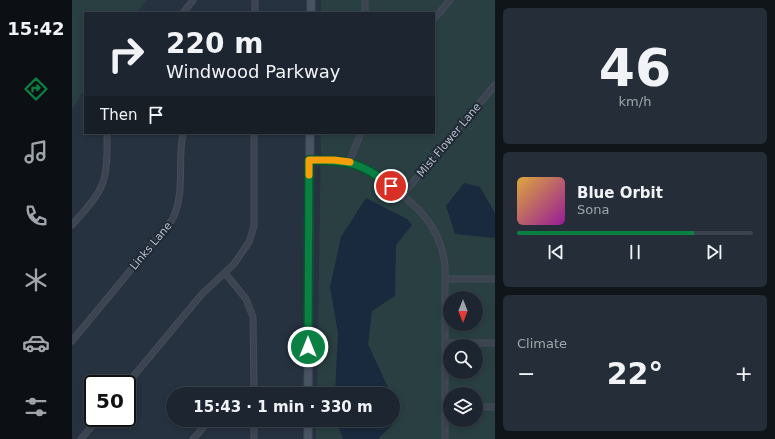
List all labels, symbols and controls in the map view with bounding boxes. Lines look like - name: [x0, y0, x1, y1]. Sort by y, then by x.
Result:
- text: 15:42: [7, 18, 65, 39]
- text: 220 m: [166, 27, 263, 60]
- icon: right: [100, 28, 152, 80]
- text: 46: [599, 38, 671, 98]
- text: Windwood Parkway: [166, 61, 340, 82]
- icon: directions: [22, 75, 50, 103]
- text: km/h: [619, 94, 651, 109]
- street label: Mist Flower Lane: [414, 100, 484, 180]
- icon: arrive: [145, 104, 167, 126]
- text: Then: [100, 106, 137, 124]
- icon: music: [22, 138, 50, 166]
- pin: [374, 169, 408, 203]
- icon: arrive: [380, 175, 402, 197]
- text: Blue Orbit: [577, 184, 663, 202]
- icon: phone: [22, 202, 50, 230]
- text: Sona: [577, 202, 609, 217]
- street label: Links Lane: [127, 219, 175, 273]
- icon: previous: [545, 241, 567, 263]
- icon: pause: [624, 241, 646, 263]
- icon: next: [703, 241, 725, 263]
- icon: climate: [22, 266, 50, 294]
- north arrow: [443, 291, 483, 331]
- map controls: [443, 291, 483, 427]
- position arrow: [287, 326, 329, 368]
- icon: car: [22, 329, 50, 357]
- text: Climate: [517, 336, 567, 351]
- button: search: [443, 339, 483, 379]
- text: 22°: [607, 356, 663, 391]
- text: −: [517, 361, 535, 386]
- text: +: [735, 361, 753, 386]
- speed limit sign: 50: [84, 375, 136, 427]
- button: layers: [443, 387, 483, 427]
- icon: filters: [22, 393, 50, 421]
- text: 15:43 · 1 min · 330 m: [193, 398, 373, 416]

